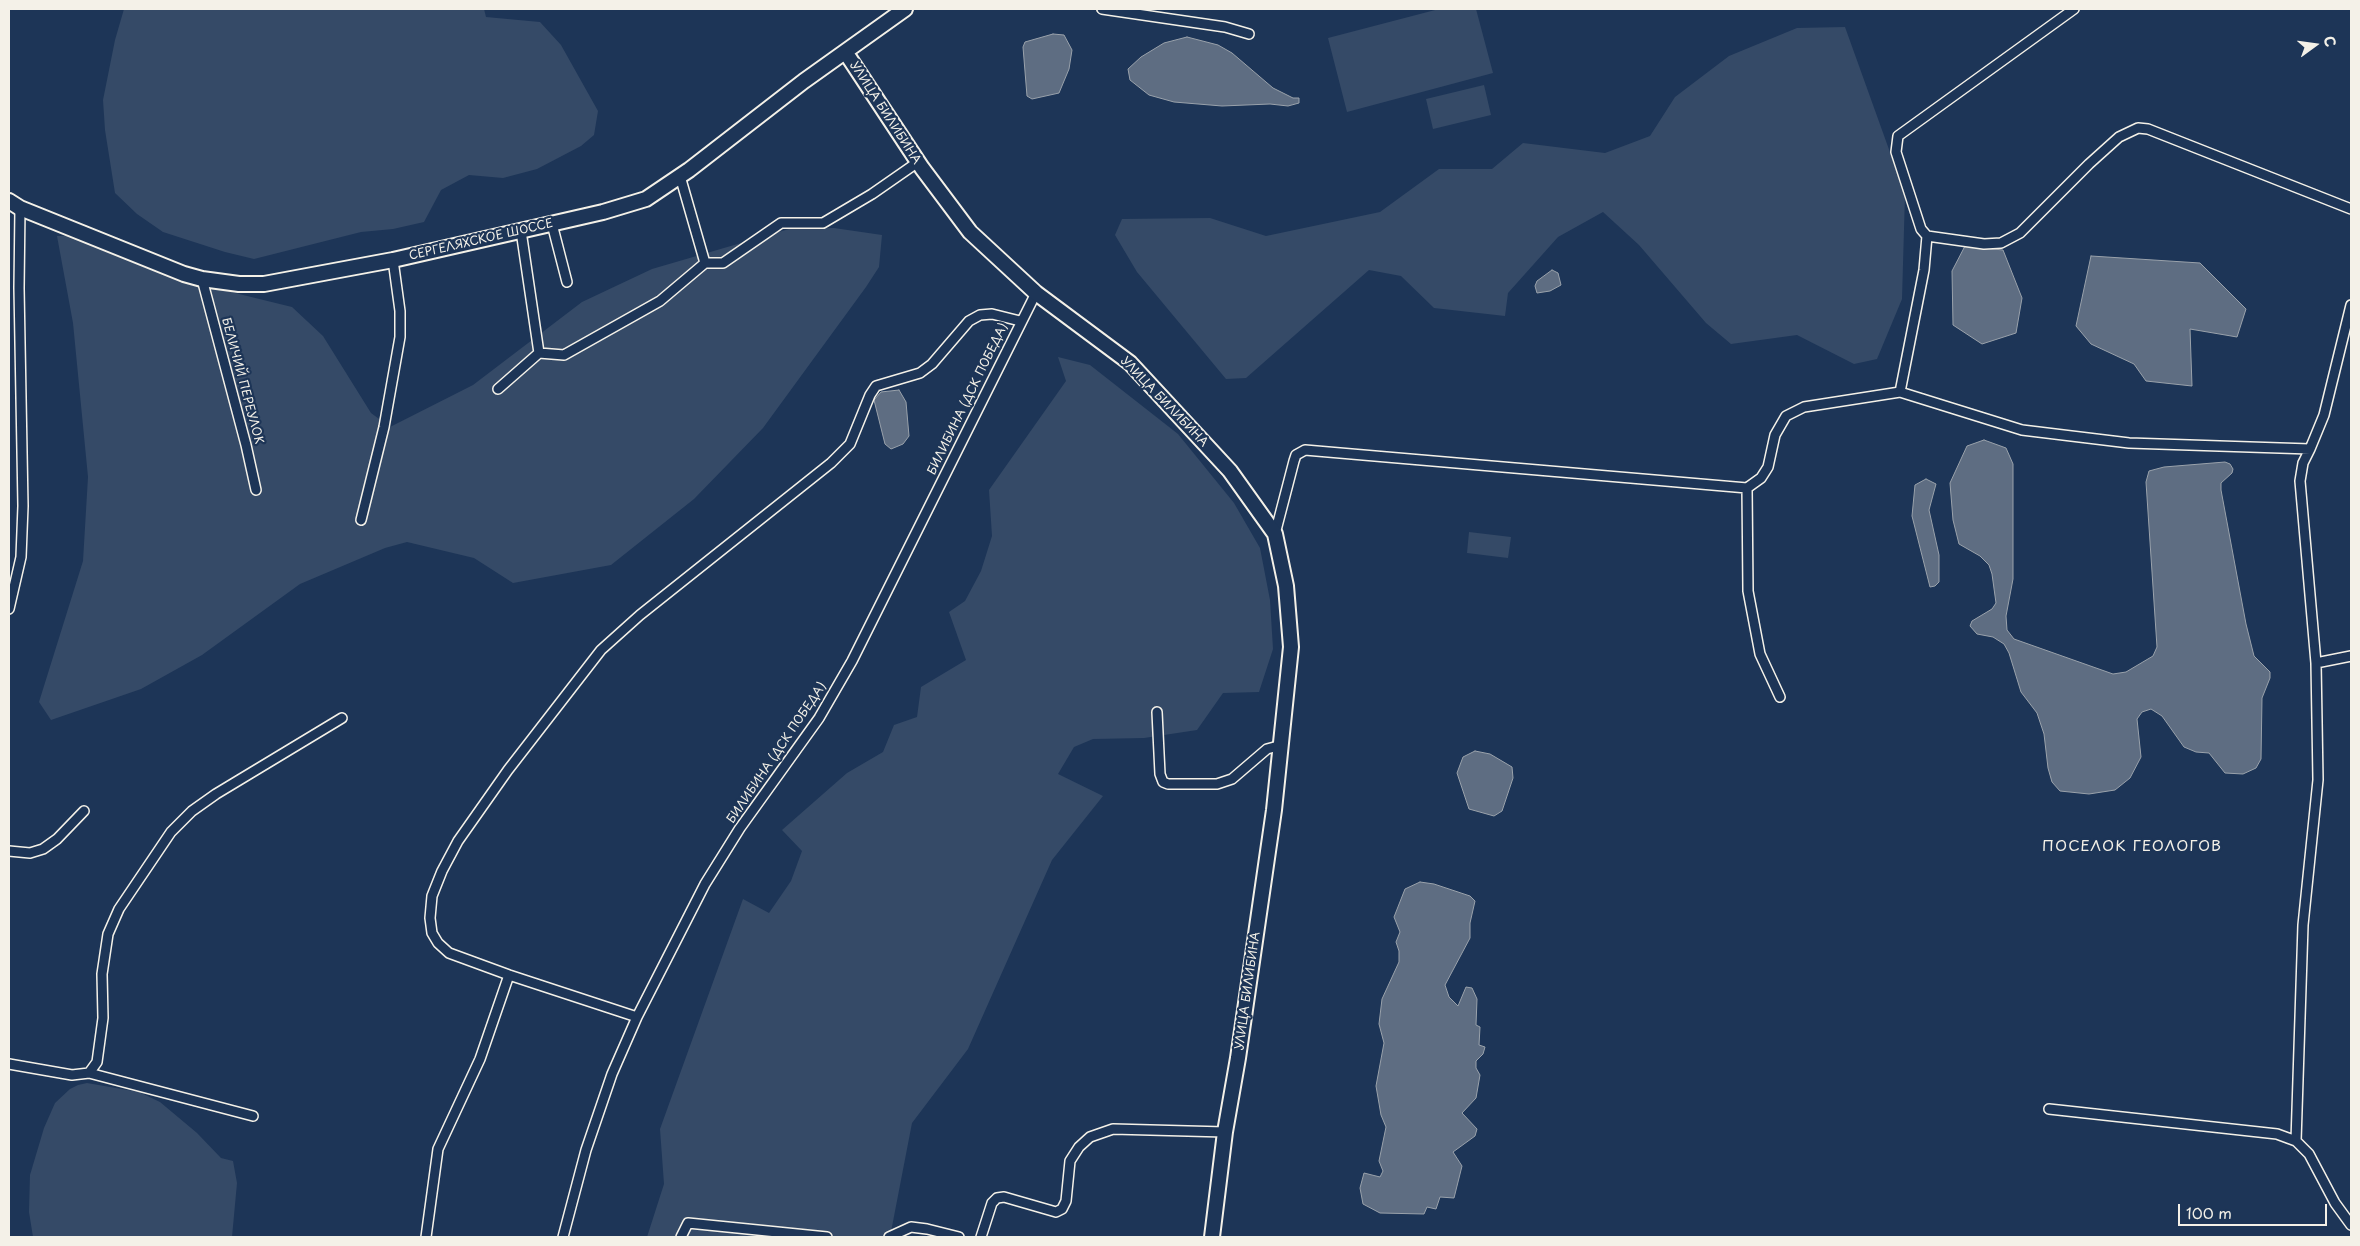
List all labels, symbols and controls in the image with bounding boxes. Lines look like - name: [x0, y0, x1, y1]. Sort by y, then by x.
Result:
- north arrow: [2290, 20, 2340, 70]
- text: С: [2319, 34, 2342, 49]
- street label: УЛИЦА БИЛИБИНА: [846, 59, 924, 167]
- street label: СЕРГЕЛЯХСКОЕ ШОССЕ: [408, 216, 554, 264]
- street label: БЕЛИЧИЙ ПЕРЕУЛОК: [218, 316, 266, 446]
- street label: БИЛИБИНА (ДСК ПОБЕДА): [925, 321, 1011, 477]
- street label: УЛИЦА БИЛИБИНА: [1117, 354, 1211, 450]
- street label: БИЛИБИНА (ДСК ПОБЕДА): [724, 680, 830, 826]
- district label: ПОСЕЛОК ГЕОЛОГОВ: [2041, 838, 2223, 856]
- street label: УЛИЦА БИЛИБИНА: [1233, 931, 1263, 1051]
- scale bar: [2180, 1194, 2329, 1226]
- text: 100 m: [2186, 1201, 2232, 1224]

